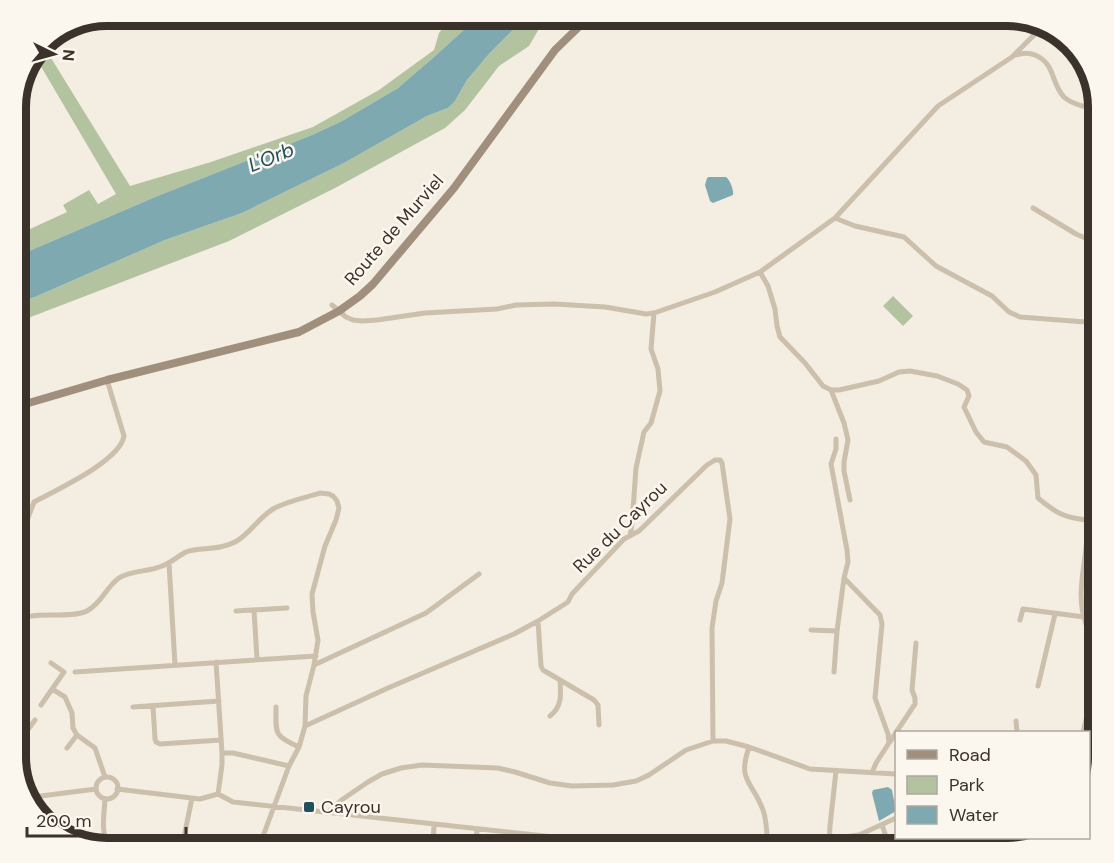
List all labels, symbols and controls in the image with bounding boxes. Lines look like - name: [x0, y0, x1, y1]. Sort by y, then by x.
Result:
- north arrow: [24, 24, 84, 84]
- text: N: [57, 49, 79, 62]
- water label: L'Orb: [244, 136, 298, 178]
- street label: Route de Murviel: [339, 170, 449, 290]
- street label: Rue du Cayrou: [568, 476, 672, 578]
- legend: [895, 731, 1090, 839]
- text: Road: [949, 743, 991, 767]
- text: Park: [949, 773, 985, 797]
- place label: Cayrou: [321, 795, 381, 819]
- scale bar: [27, 800, 186, 838]
- marker: Cayrou: [302, 800, 316, 814]
- text: Water: [949, 803, 999, 827]
- text: 200 m: [36, 809, 92, 833]

